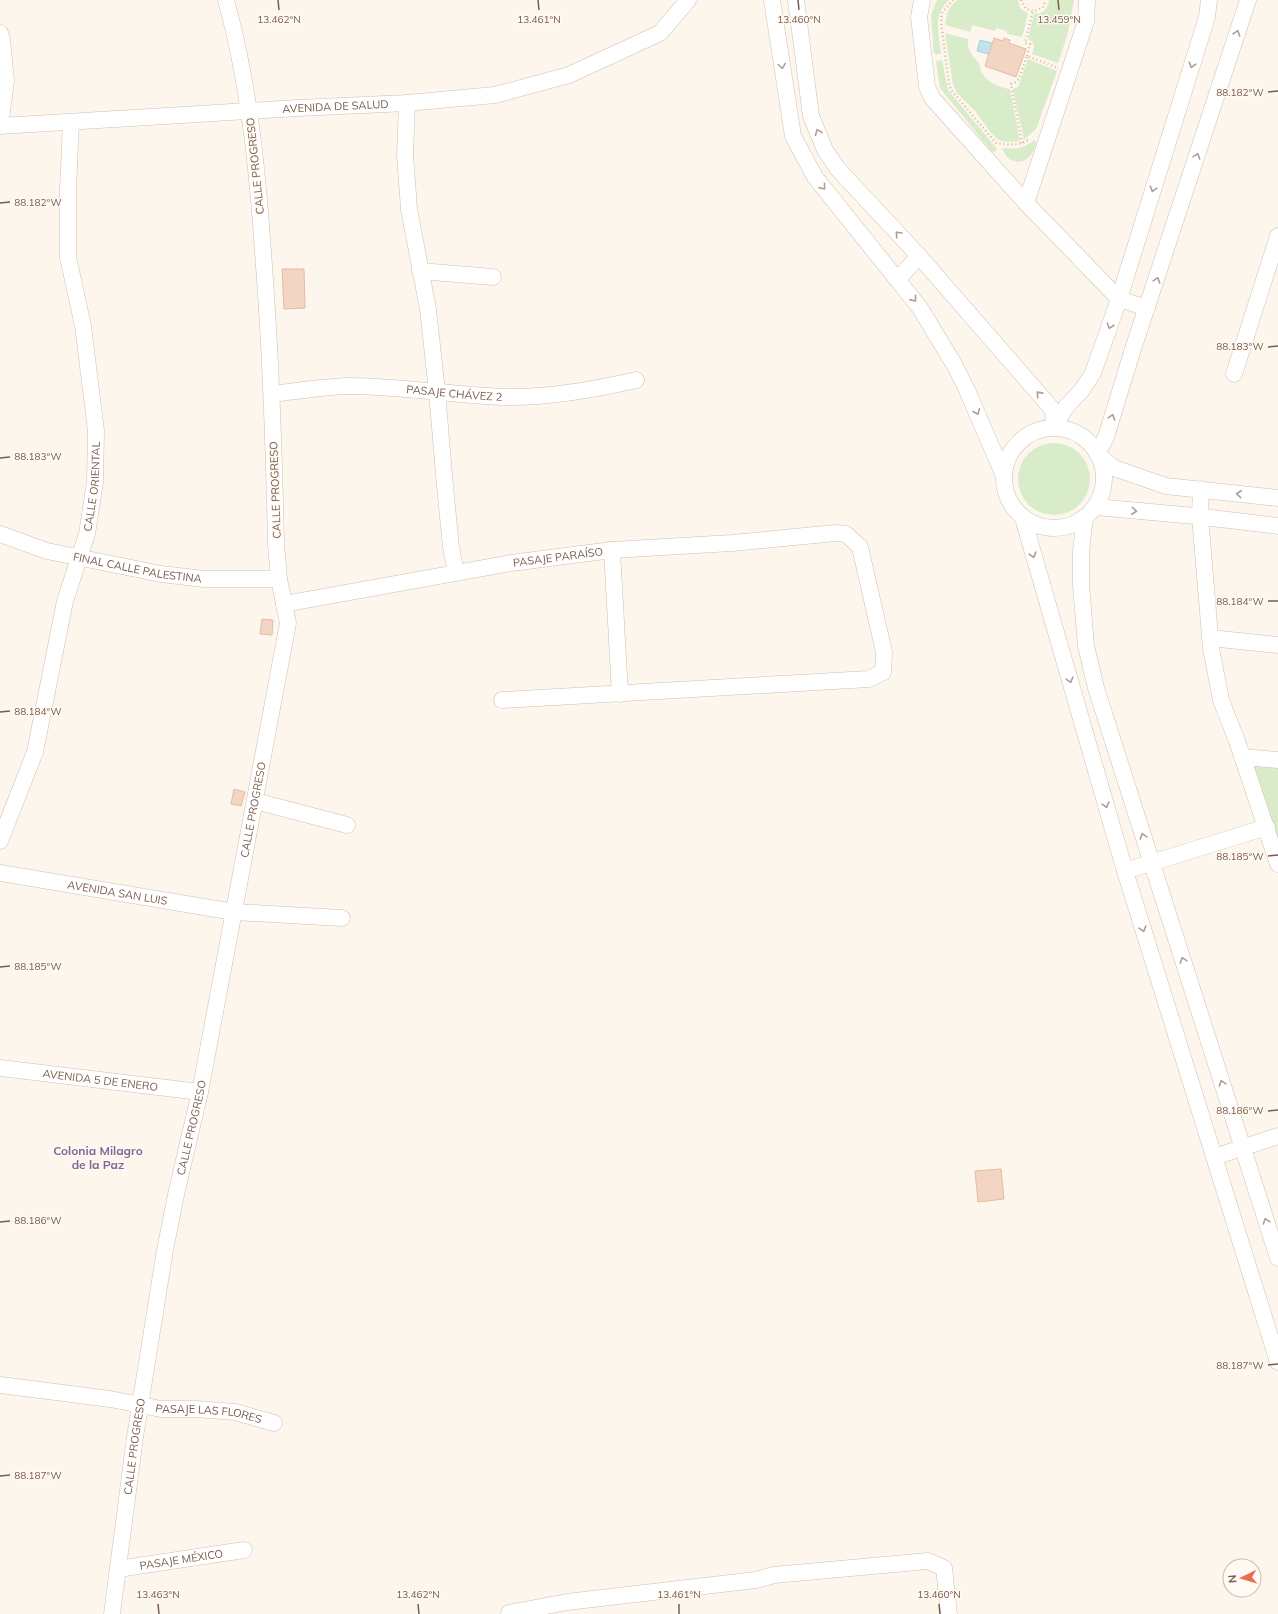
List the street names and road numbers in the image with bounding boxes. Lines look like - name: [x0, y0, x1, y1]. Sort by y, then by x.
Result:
- street label: AVENIDA DE SALUD: [282, 97, 389, 116]
- street label: CALLE PROGRESO: [243, 117, 267, 215]
- street label: PASAJE CHÁVEZ 2: [406, 382, 503, 404]
- street label: CALLE ORIENTAL: [80, 441, 103, 532]
- street label: CALLE PROGRESO: [266, 441, 284, 539]
- street label: PASAJE PARAÍSO: [512, 544, 604, 570]
- street label: FINAL CALLE PALESTINA: [72, 549, 202, 586]
- street label: CALLE PROGRESO: [237, 760, 269, 859]
- street label: AVENIDA SAN LUIS: [66, 877, 169, 908]
- street label: AVENIDA 5 DE ENERO: [42, 1066, 159, 1094]
- street label: CALLE PROGRESO: [174, 1079, 209, 1177]
- street label: CALLE PROGRESO: [121, 1397, 148, 1496]
- street label: PASAJE LAS FLORES: [154, 1401, 264, 1426]
- street label: PASAJE MÉXICO: [139, 1546, 224, 1573]

